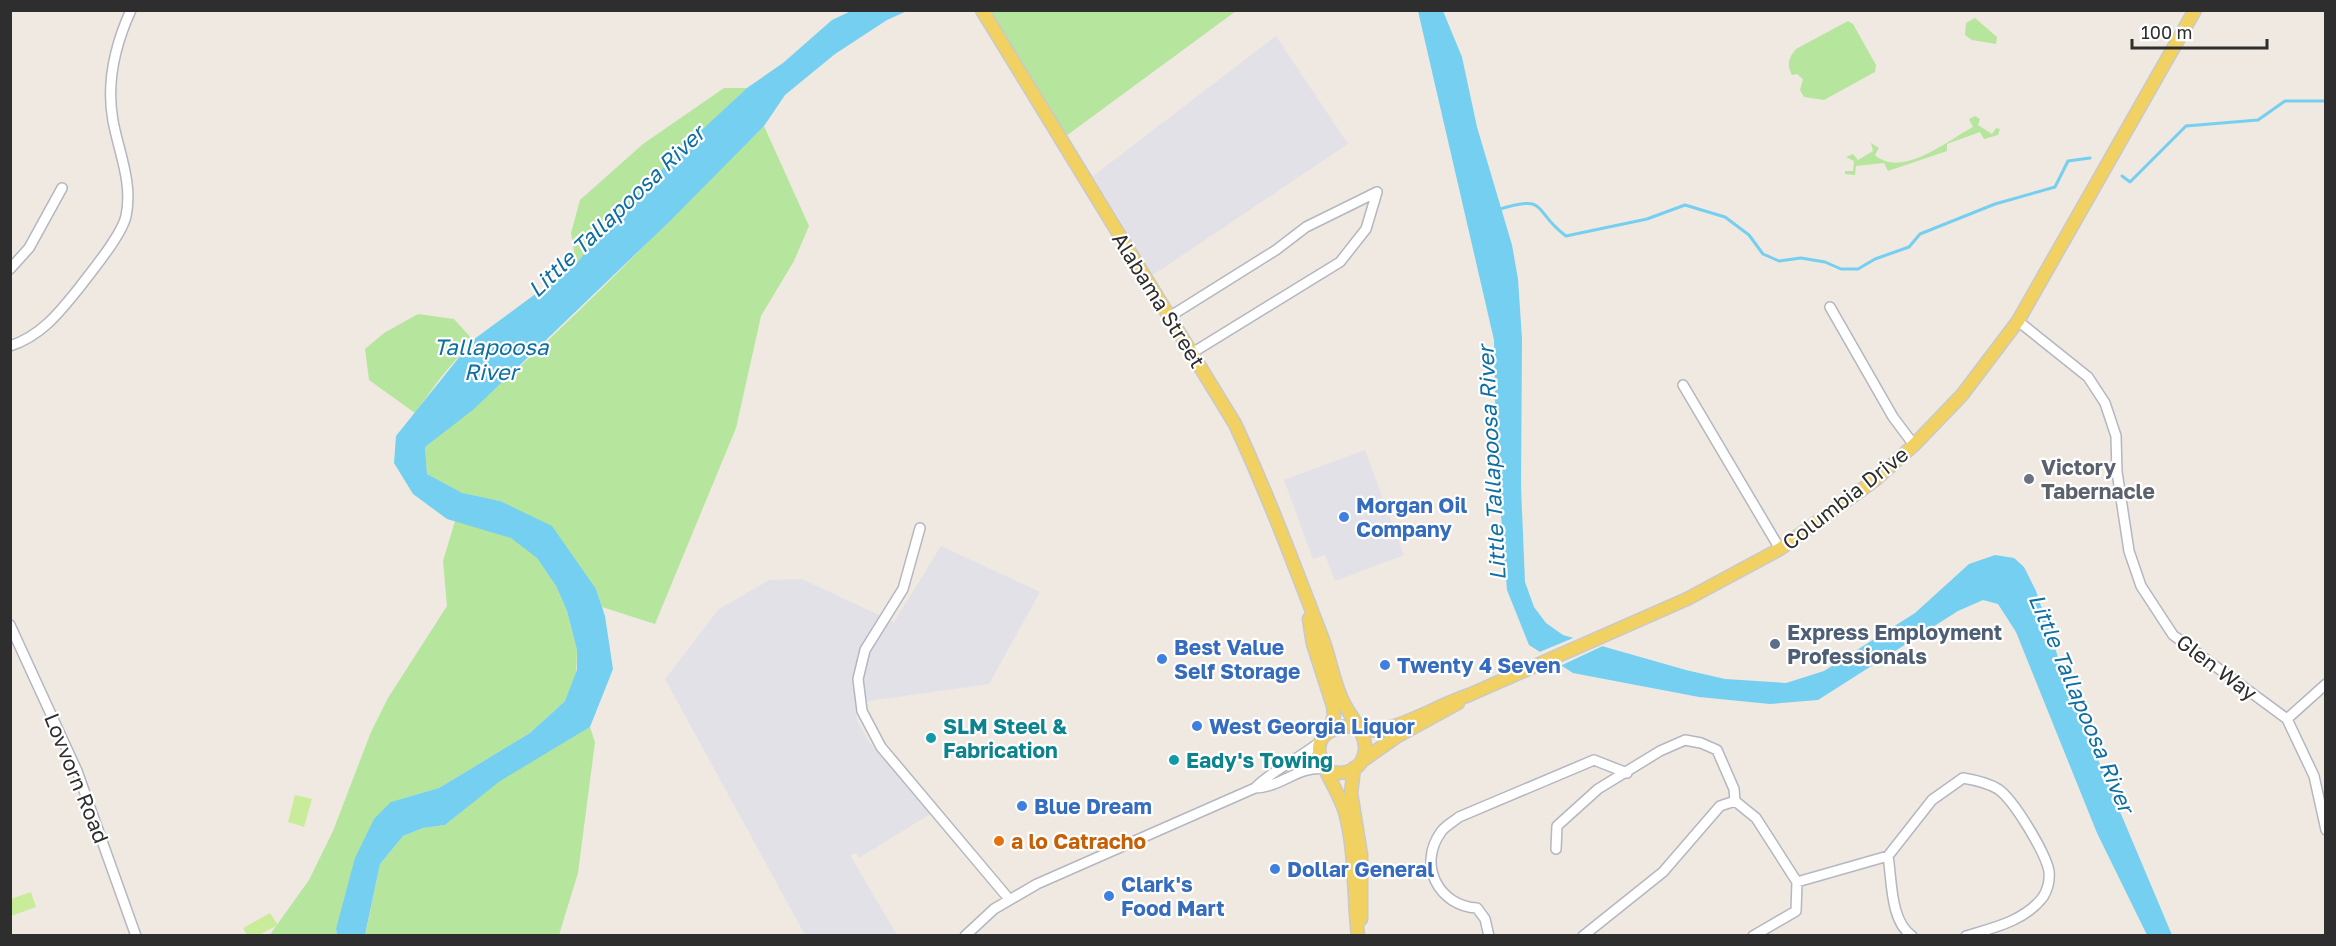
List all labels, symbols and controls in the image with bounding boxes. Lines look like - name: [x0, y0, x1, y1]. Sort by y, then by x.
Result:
- scale bar: [2132, 12, 2267, 50]
- text: 100 m: [2141, 21, 2192, 43]
- water label: Little Tallapoosa River: [522, 117, 712, 302]
- street label: Alabama Street: [1107, 227, 1211, 373]
- water label: Tallapoosa River: [434, 333, 550, 385]
- water label: Little Tallapoosa River: [1471, 341, 1511, 581]
- street label: Columbia Drive: [1777, 441, 1913, 555]
- place label: Victory Tabernacle: [2041, 454, 2155, 504]
- marker: Victory Tabernacle: [2022, 472, 2036, 486]
- place label: Morgan Oil Company: [1356, 492, 1467, 542]
- marker: Morgan Oil Company: [1337, 510, 1351, 524]
- water label: Little Tallapoosa River: [2024, 590, 2142, 820]
- place label: Express Employment Professionals: [1787, 619, 2002, 669]
- street label: Glen Way: [2172, 628, 2263, 706]
- place label: Best Value Self Storage: [1174, 634, 1300, 684]
- marker: Express Employment Professionals: [1768, 637, 1782, 651]
- marker: Best Value Self Storage: [1155, 652, 1169, 666]
- place label: Twenty 4 Seven: [1397, 652, 1561, 678]
- marker: Twenty 4 Seven: [1378, 658, 1392, 672]
- street label: Lovvorn Road: [39, 709, 115, 847]
- place label: SLM Steel & Fabrication: [943, 713, 1067, 763]
- place label: West Georgia Liquor: [1209, 713, 1415, 739]
- marker: West Georgia Liquor: [1190, 719, 1204, 733]
- marker: SLM Steel & Fabrication: [924, 731, 938, 745]
- place label: Eady's Towing: [1186, 747, 1333, 773]
- marker: Eady's Towing: [1167, 753, 1181, 767]
- place label: Blue Dream: [1034, 793, 1152, 819]
- marker: Blue Dream: [1015, 799, 1029, 813]
- place label: a lo Catracho: [1011, 828, 1146, 854]
- marker: a lo Catracho: [992, 834, 1006, 848]
- place label: Dollar General: [1287, 856, 1434, 882]
- marker: Dollar General: [1268, 862, 1282, 876]
- place label: Clark's Food Mart: [1121, 871, 1225, 921]
- marker: Clark's Food Mart: [1102, 889, 1116, 903]

